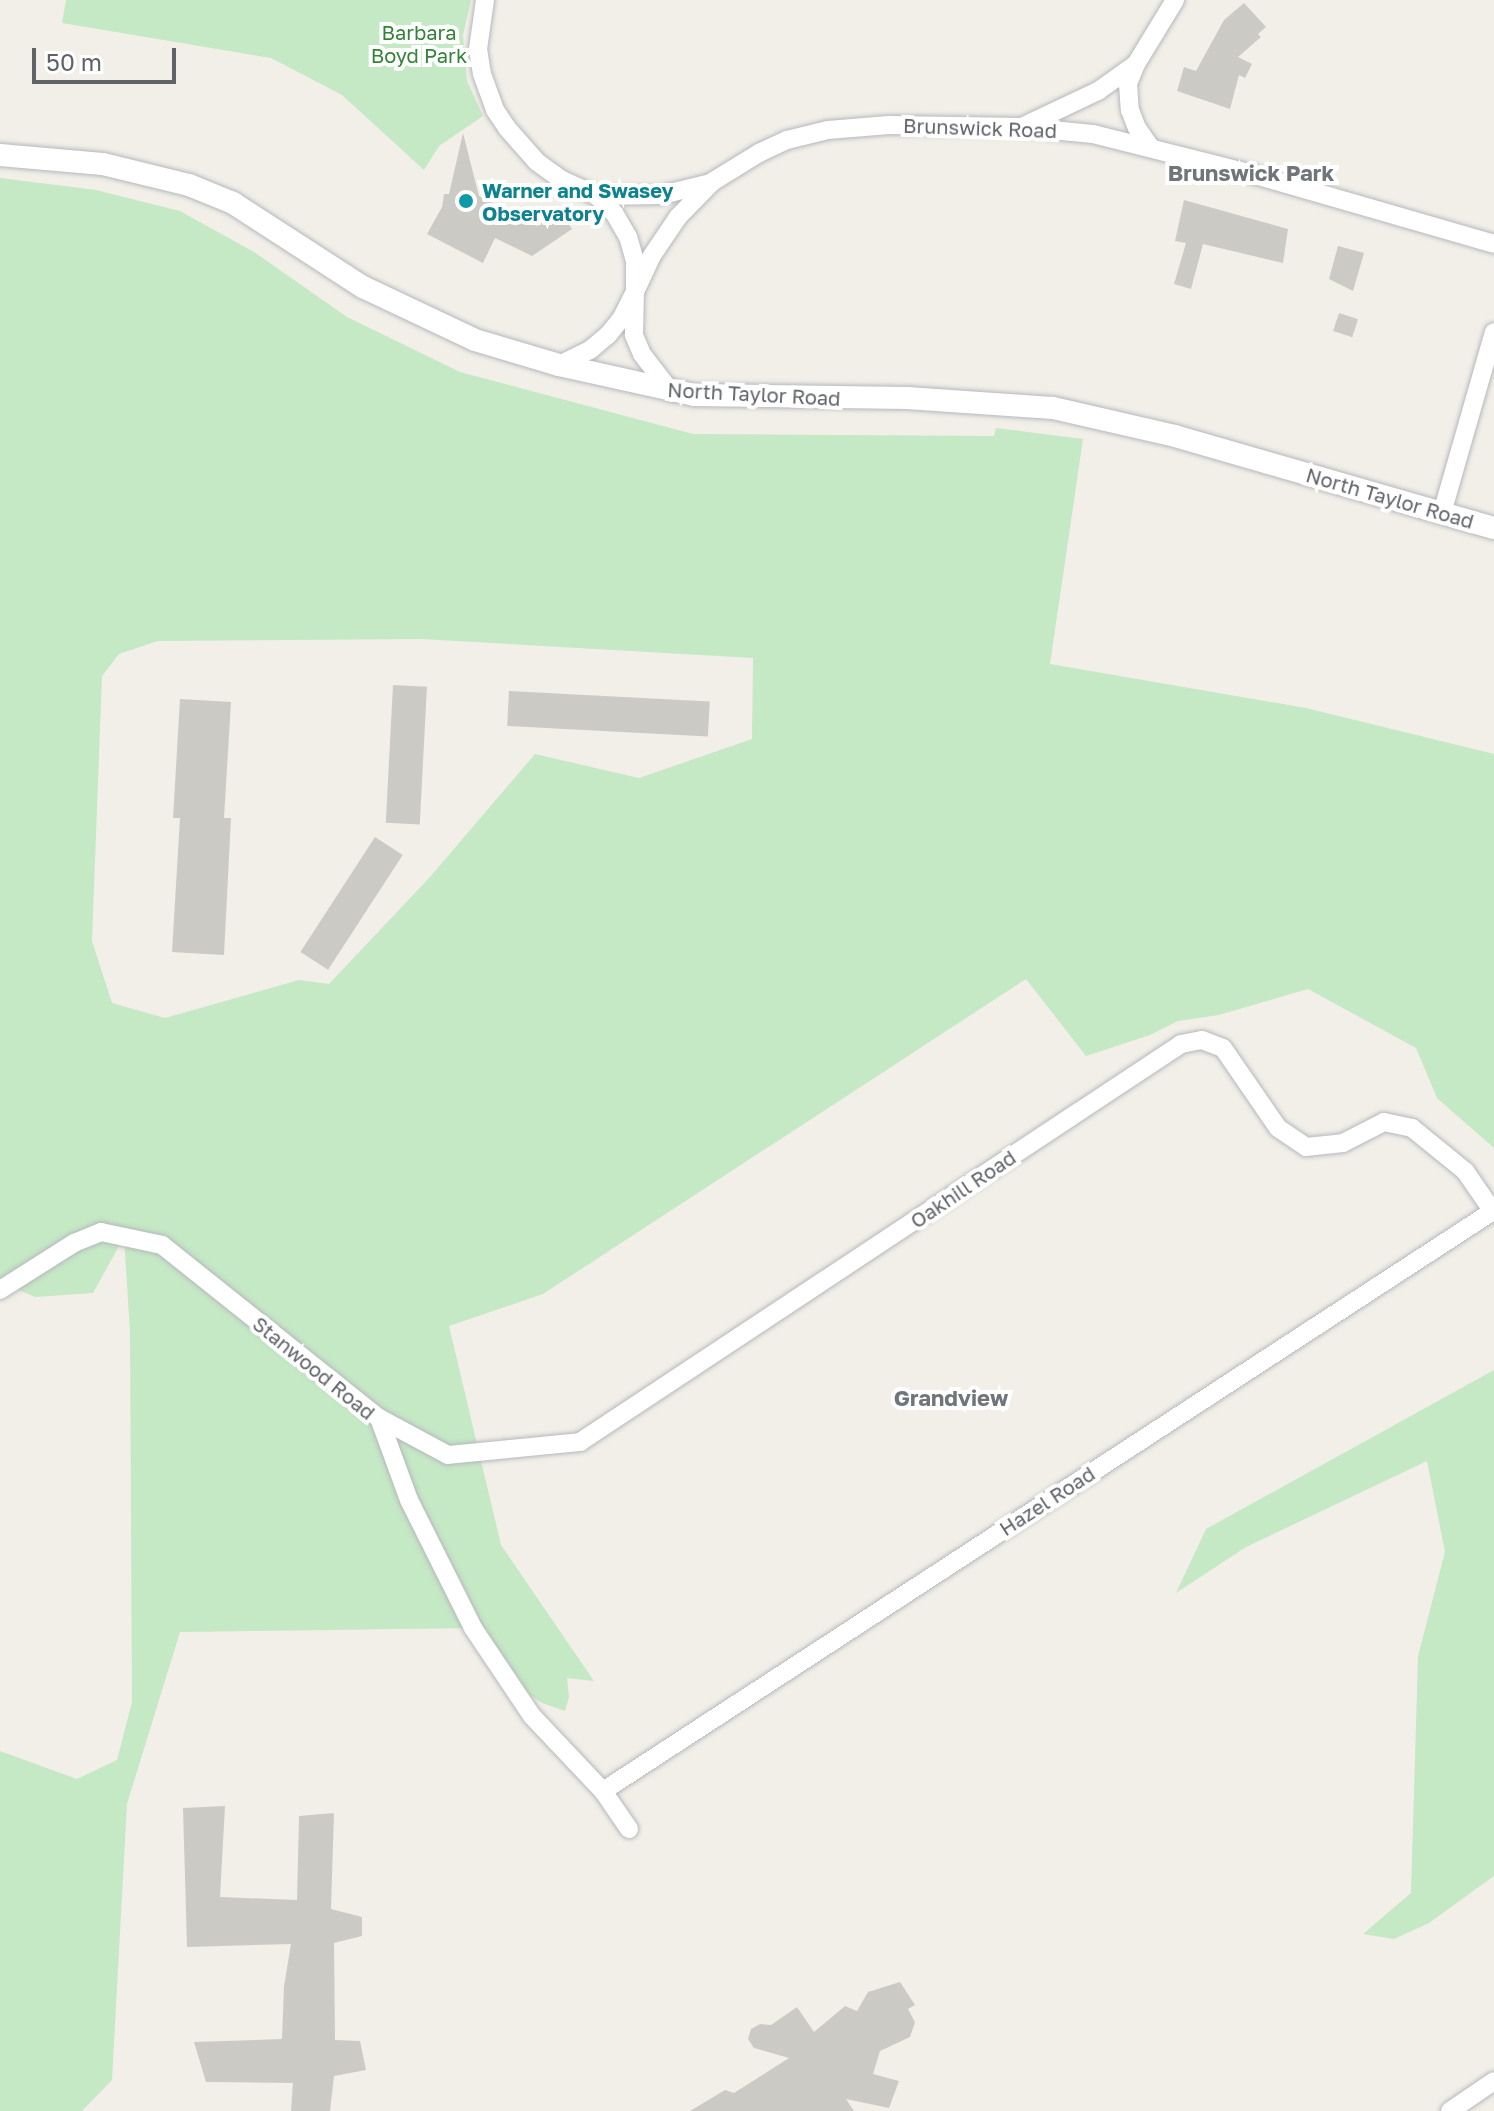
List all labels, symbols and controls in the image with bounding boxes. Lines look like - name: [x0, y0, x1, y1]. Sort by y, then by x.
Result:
- park label: Barbara Boyd Park: [371, 21, 467, 68]
- scale bar: [36, 32, 180, 82]
- text: 50 m: [46, 47, 102, 76]
- street label: Brunswick Road: [903, 113, 1057, 143]
- district label: Brunswick Park: [1168, 160, 1334, 186]
- place label: Warner and Swasey Observatory: [482, 178, 674, 225]
- marker: Warner and Swasey Observatory: [457, 192, 475, 210]
- street label: North Taylor Road: [667, 377, 841, 411]
- street label: North Taylor Road: [1303, 463, 1477, 533]
- street label: Oakhill Road: [906, 1145, 1020, 1233]
- street label: Stanwood Road: [248, 1311, 380, 1425]
- district label: Grandview: [894, 1385, 1008, 1411]
- street label: Hazel Road: [995, 1461, 1099, 1541]

